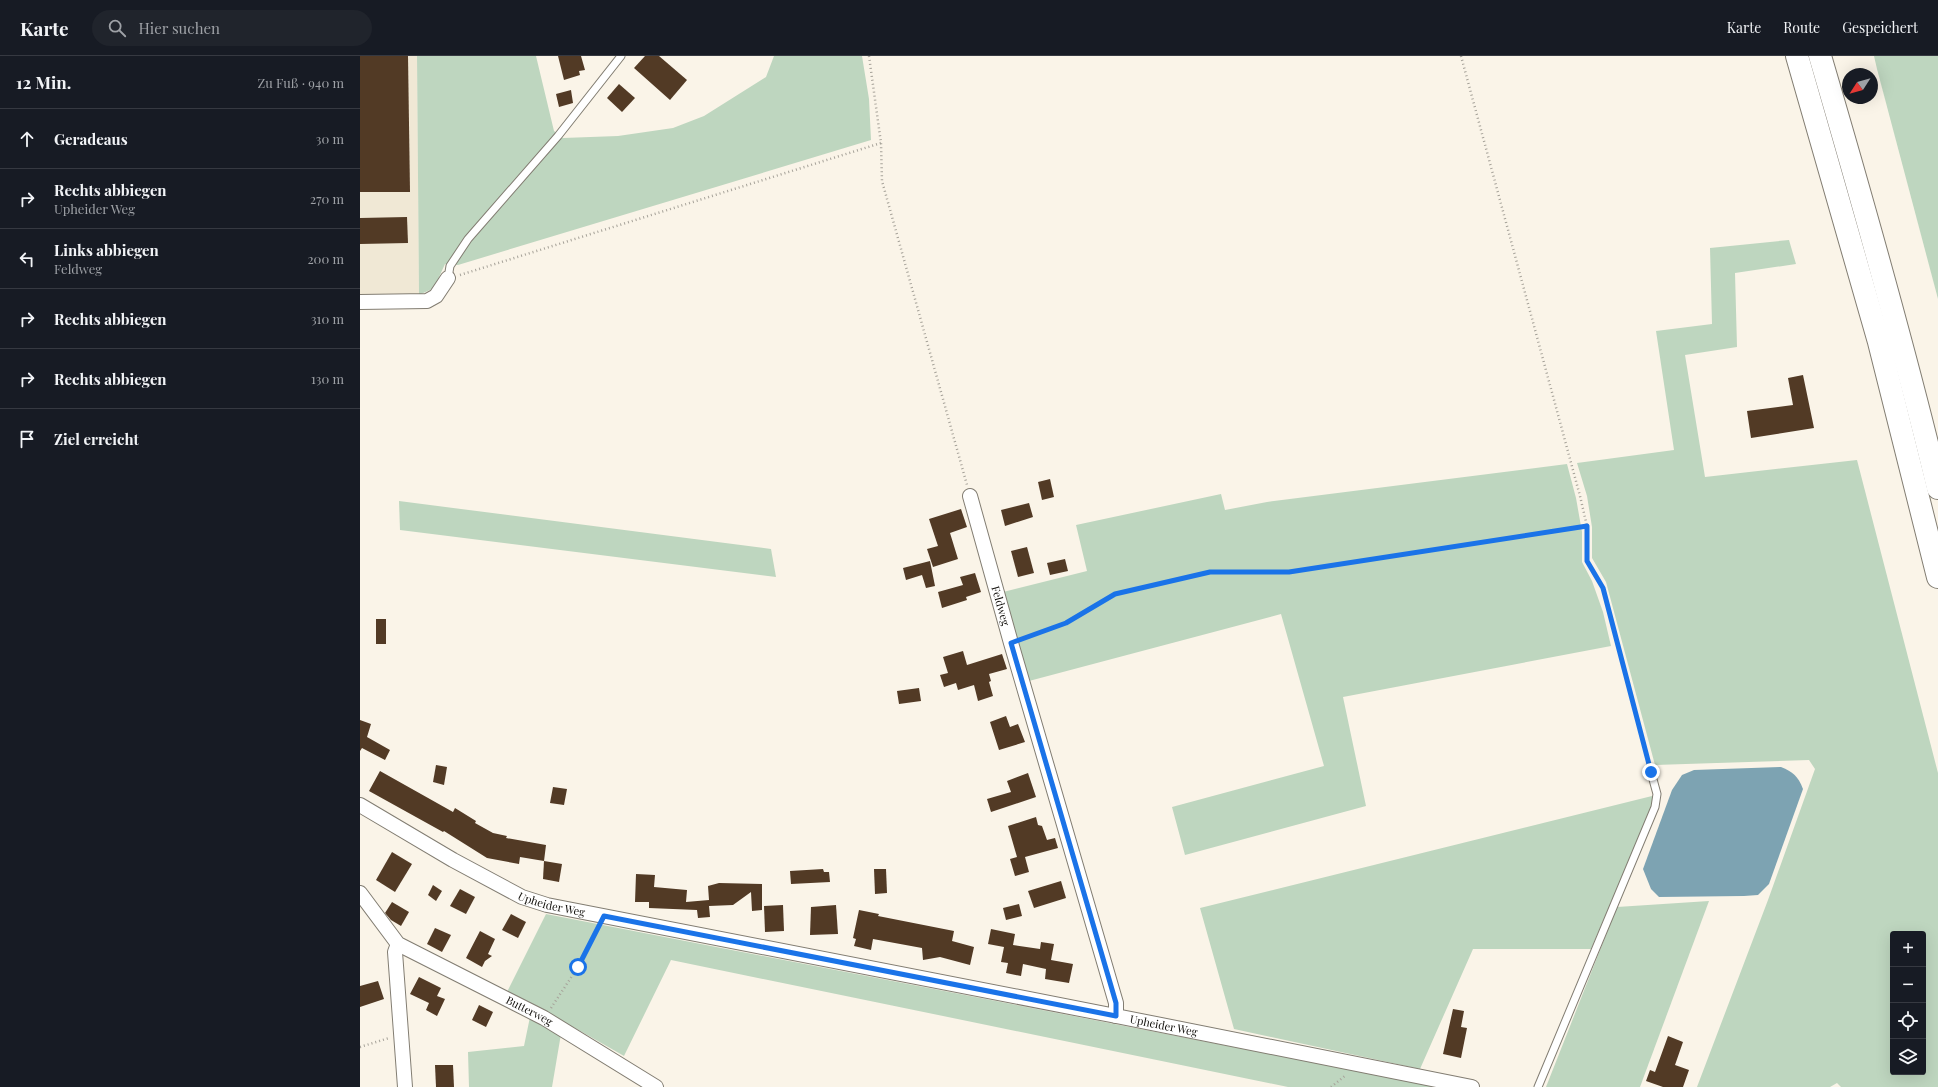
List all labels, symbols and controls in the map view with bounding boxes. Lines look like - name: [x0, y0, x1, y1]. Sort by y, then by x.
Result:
- search box: [92, 10, 372, 46]
- text: Karte: [20, 15, 68, 41]
- icon: search: [106, 17, 128, 39]
- text: Hier suchen: [138, 18, 220, 38]
- text: Karte: [1727, 18, 1761, 37]
- text: Route: [1783, 18, 1820, 37]
- text: Gespeichert: [1842, 18, 1918, 37]
- north arrow: [1842, 68, 1878, 104]
- text: 12 Min.: [16, 71, 71, 93]
- text: Zu Fuß · 940 m: [258, 74, 344, 91]
- icon: ahead: [16, 128, 38, 150]
- text: Geradeaus: [54, 129, 128, 149]
- text: 30 m: [316, 130, 344, 147]
- text: Rechts abbiegen: [54, 180, 167, 200]
- icon: right: [16, 188, 38, 210]
- text: 270 m: [310, 190, 344, 207]
- text: Upheider Weg: [54, 200, 135, 217]
- text: Links abbiegen: [54, 240, 159, 260]
- icon: left: [16, 248, 38, 270]
- text: 200 m: [307, 250, 344, 267]
- text: Feldweg: [54, 260, 102, 277]
- icon: right: [16, 308, 38, 330]
- text: Rechts abbiegen: [54, 309, 167, 329]
- text: 310 m: [311, 310, 344, 327]
- icon: right: [16, 368, 38, 390]
- text: Rechts abbiegen: [54, 369, 167, 389]
- text: 130 m: [311, 370, 344, 387]
- icon: arrive: [16, 428, 38, 450]
- text: Ziel erreicht: [54, 429, 139, 449]
- street label: Feldweg: [988, 584, 1014, 628]
- route end: [1642, 763, 1660, 781]
- street label: Upheider Weg: [515, 888, 587, 919]
- map controls: [1890, 931, 1926, 1075]
- button: +: [1890, 931, 1926, 967]
- route start: [569, 958, 587, 976]
- button: −: [1890, 967, 1926, 1003]
- street label: Butterweg: [504, 992, 556, 1029]
- button: locate: [1890, 1003, 1926, 1039]
- street label: Upheider Weg: [1129, 1011, 1199, 1039]
- button: layers: [1890, 1039, 1926, 1075]

